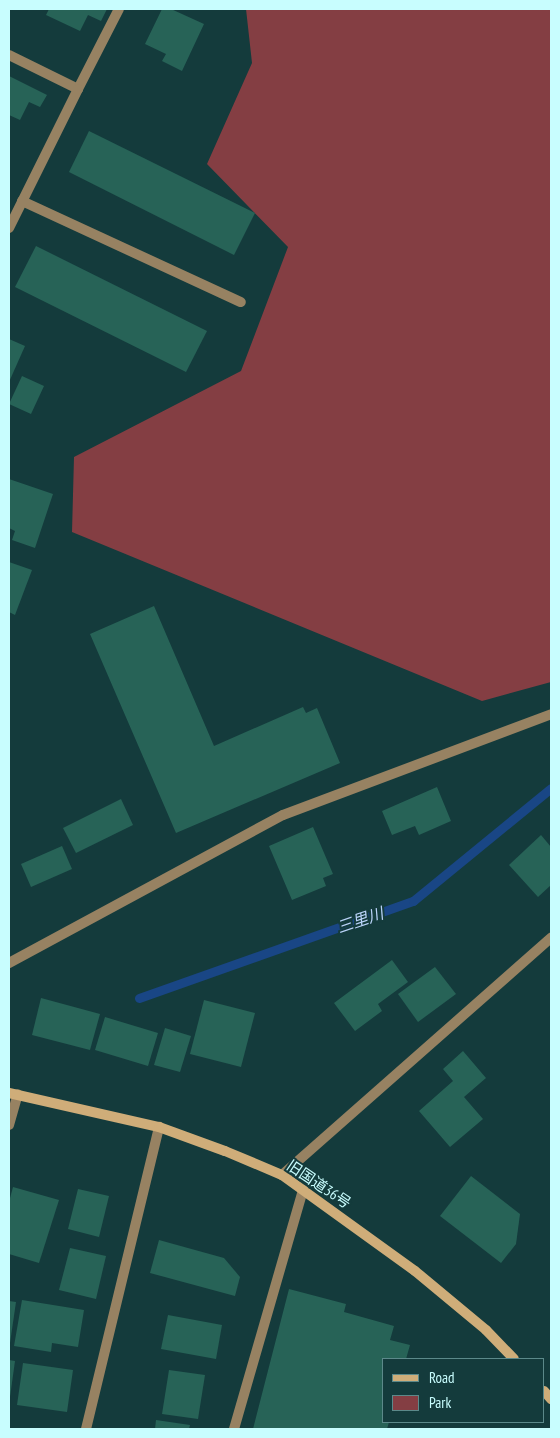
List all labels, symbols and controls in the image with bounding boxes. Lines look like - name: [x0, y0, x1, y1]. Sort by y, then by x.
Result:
- water label: 三里川: [334, 903, 386, 937]
- street label: 旧国道36号: [284, 1156, 354, 1212]
- legend: [382, 1358, 545, 1423]
- text: Road: [429, 1368, 455, 1387]
- text: Park: [429, 1393, 451, 1412]

